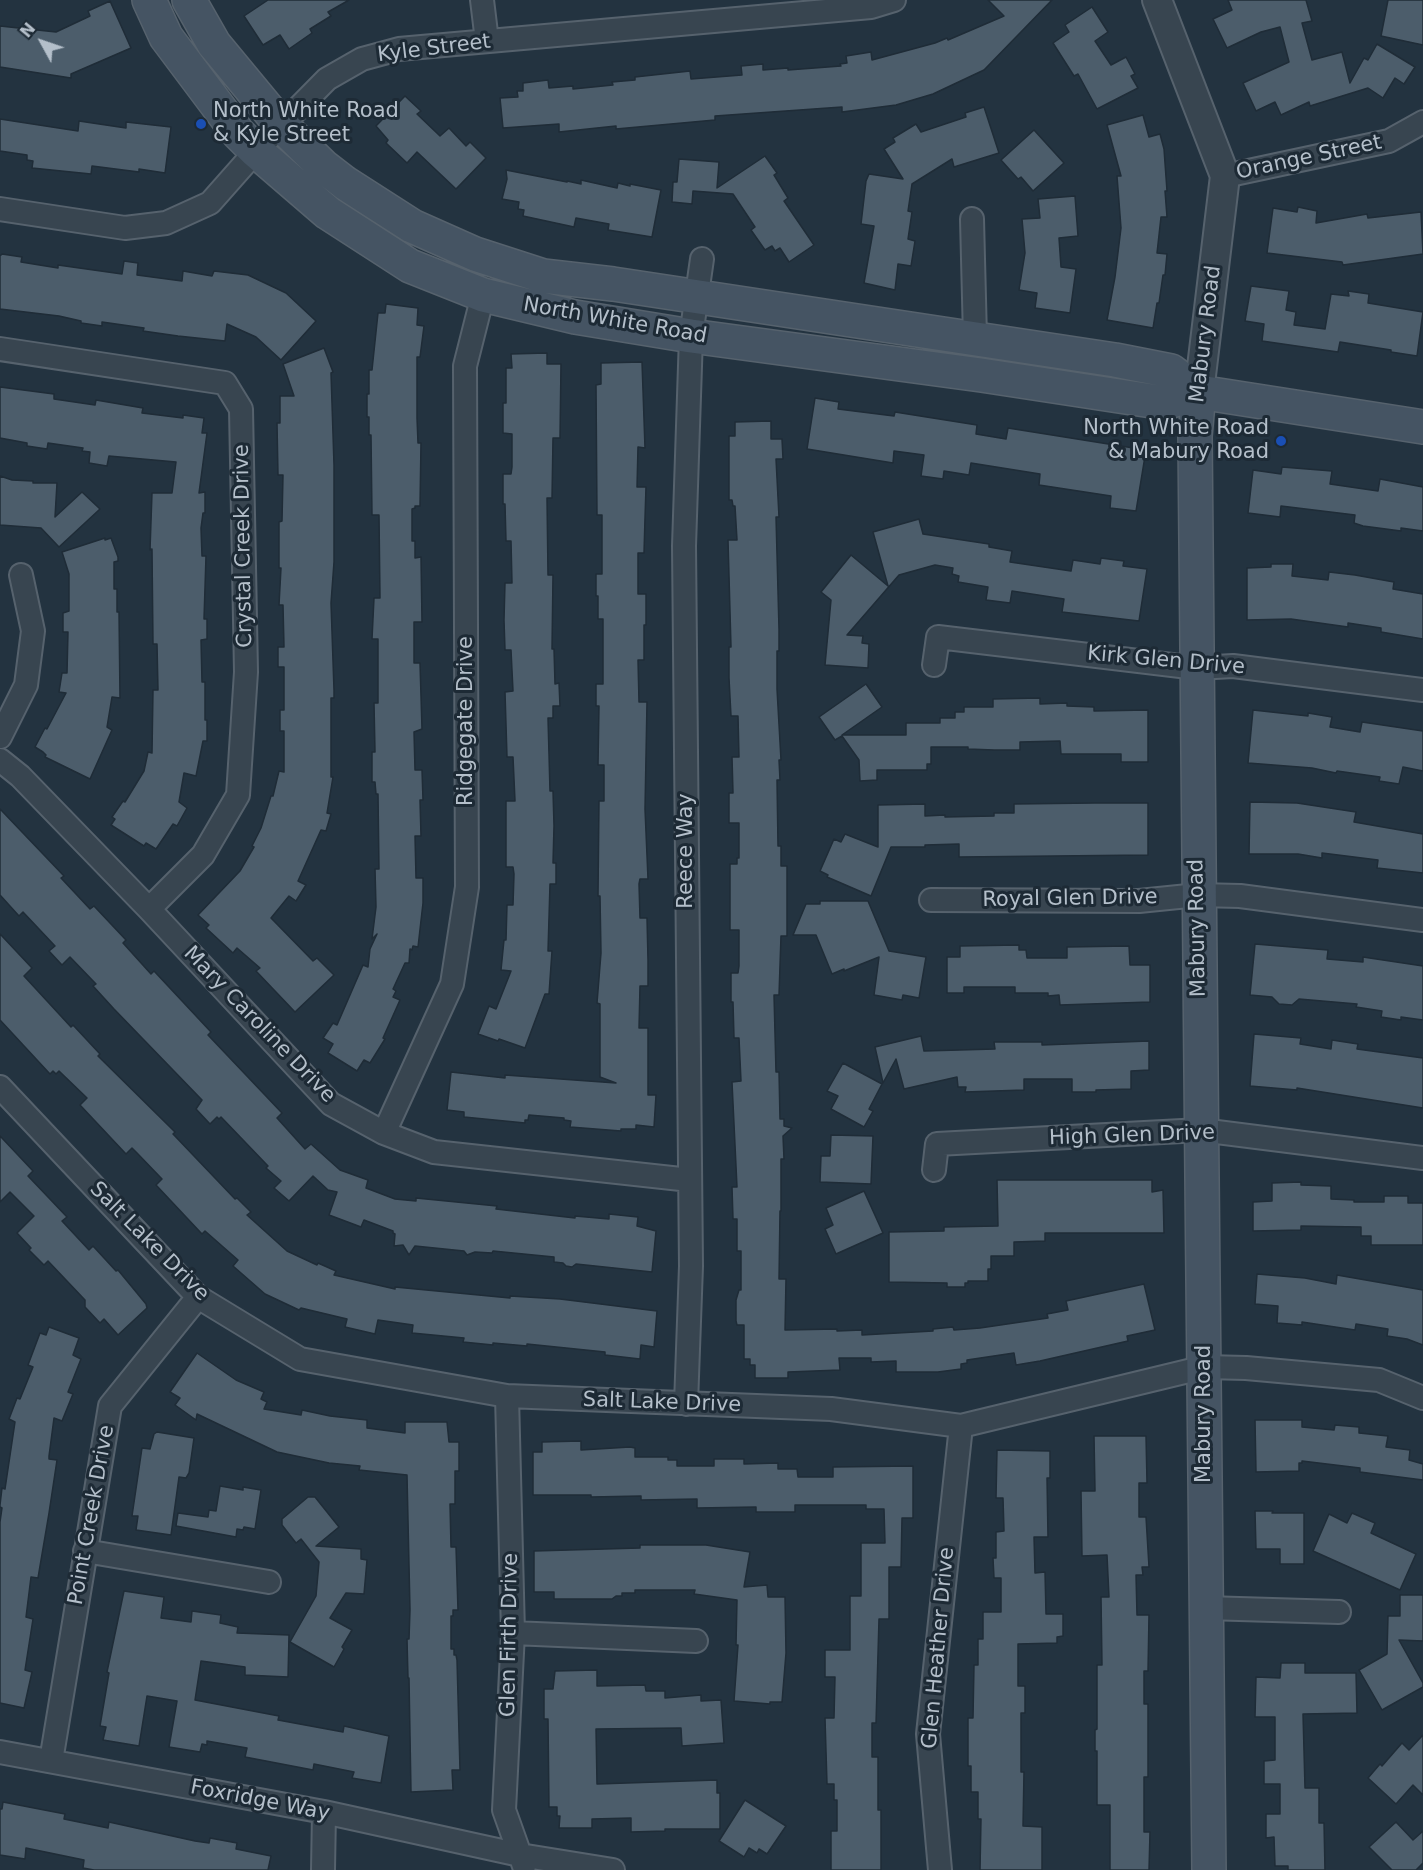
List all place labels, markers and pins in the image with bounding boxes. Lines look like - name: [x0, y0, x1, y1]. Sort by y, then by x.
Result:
- place label: North White Road & Kyle Street: [213, 99, 399, 149]
- marker: North White Road & Kyle Street: [194, 117, 208, 131]
- place label: North White Road & Mabury Road: [1083, 416, 1269, 466]
- marker: North White Road & Mabury Road: [1274, 434, 1288, 448]

